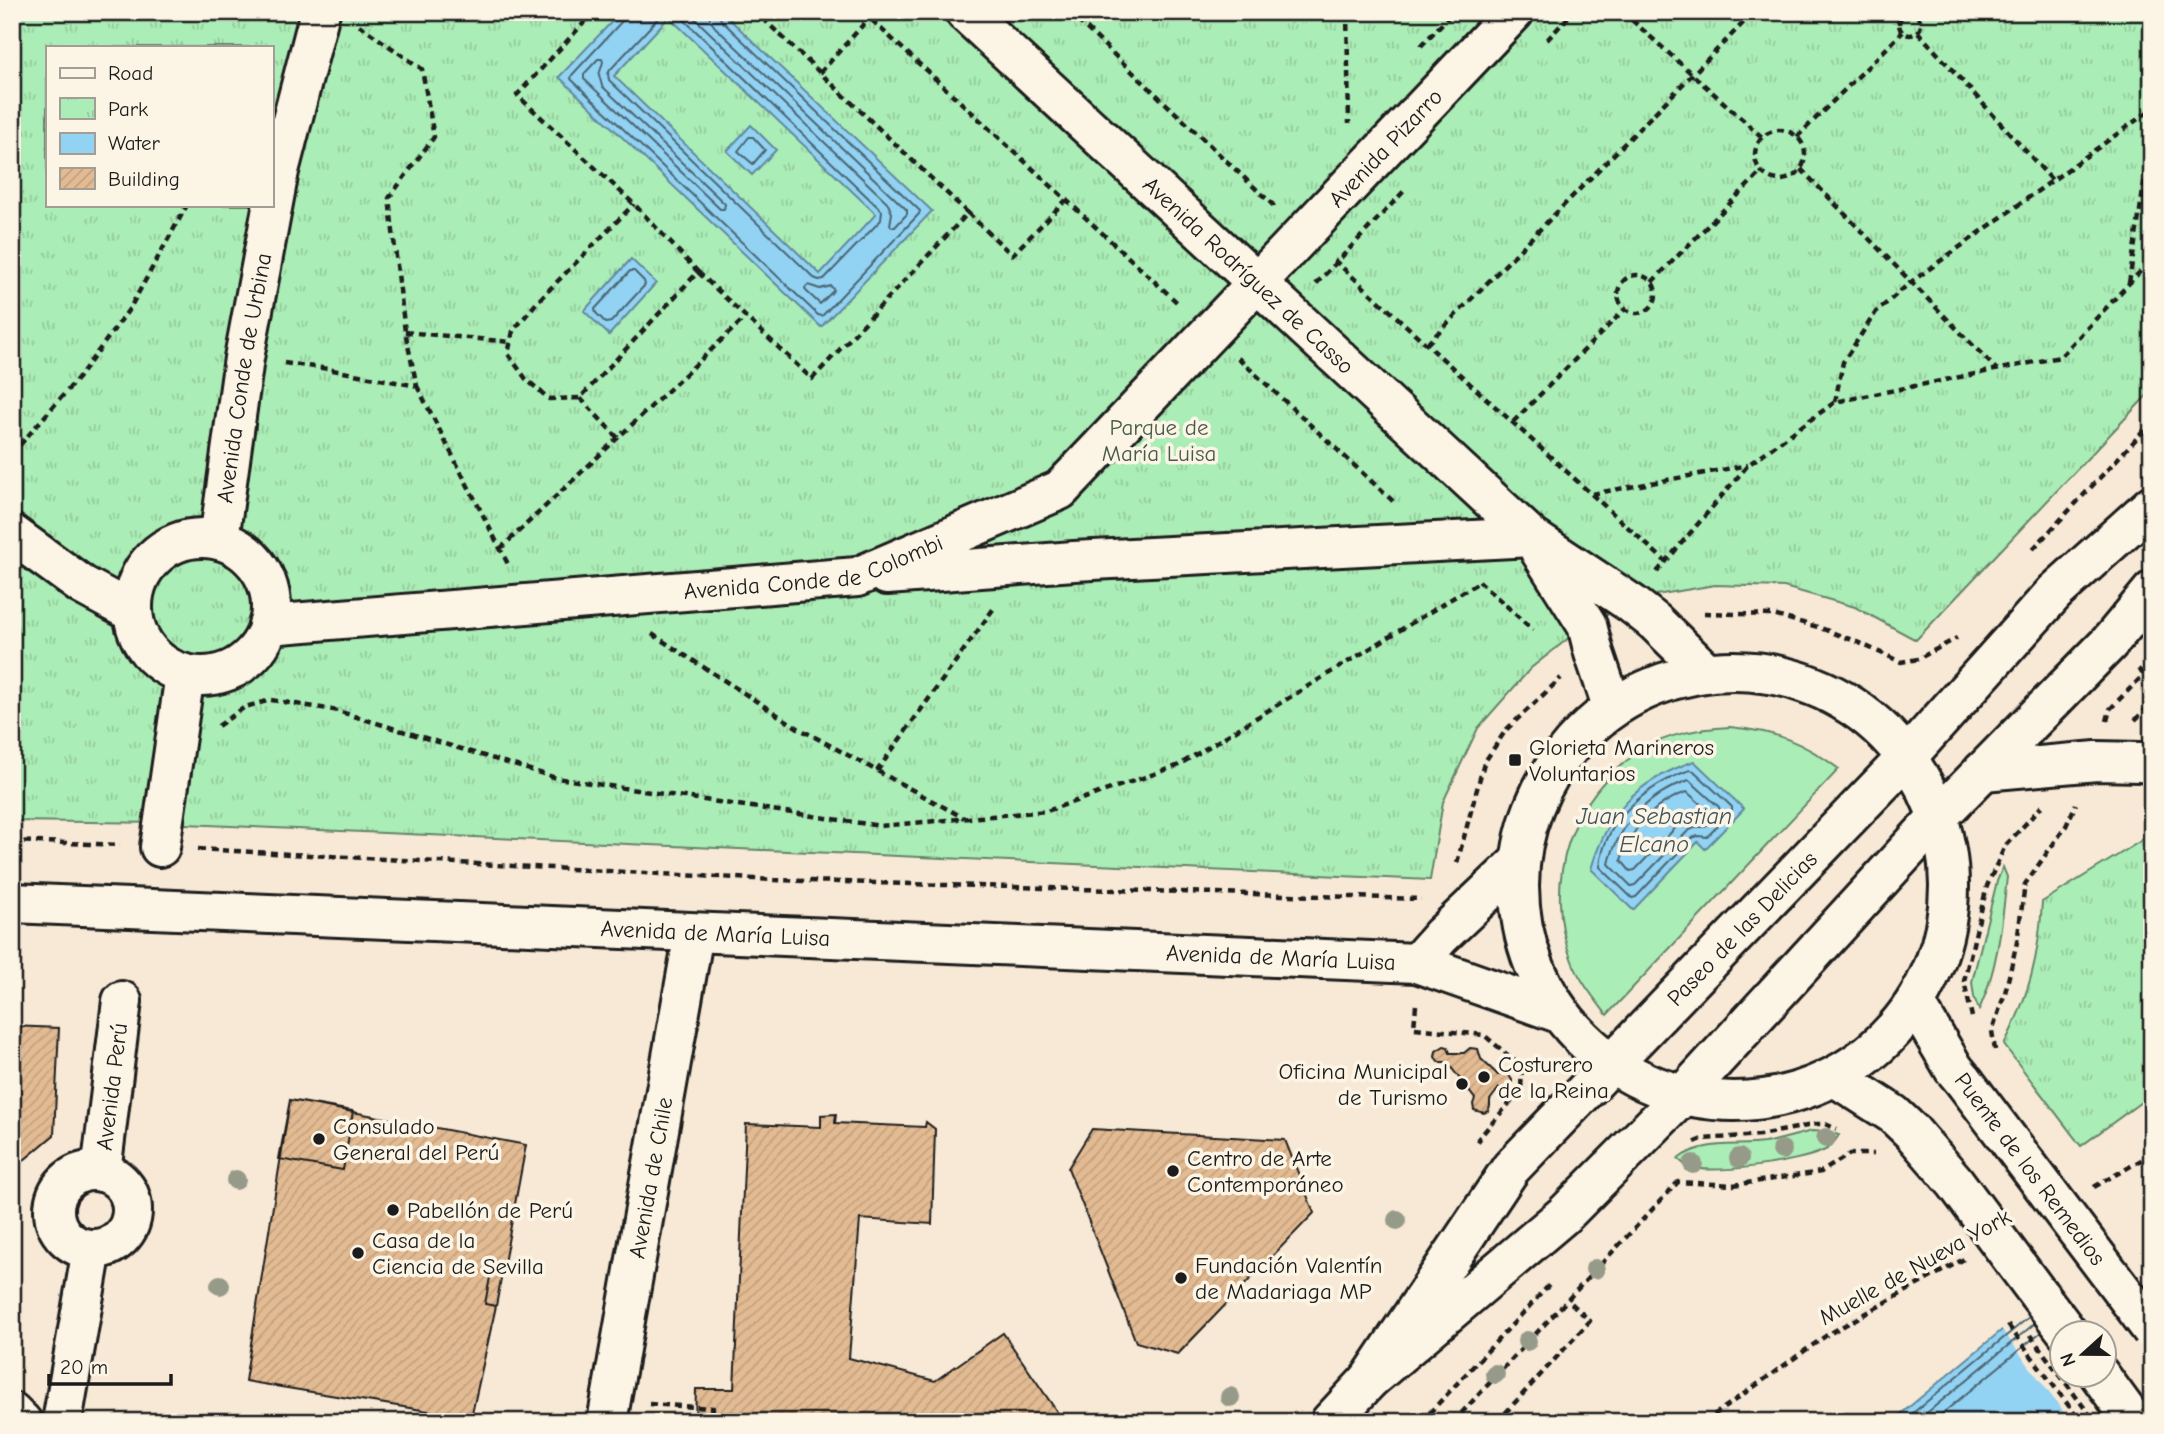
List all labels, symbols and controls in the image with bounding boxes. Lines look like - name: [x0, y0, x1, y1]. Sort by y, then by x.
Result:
- legend: [46, 46, 273, 206]
- text: Road: [108, 61, 153, 85]
- street label: Avenida Pizarro: [1323, 83, 1448, 213]
- text: Park: [108, 97, 148, 121]
- text: Water: [108, 131, 161, 155]
- text: Building: [108, 167, 180, 191]
- street label: Avenida Rodríguez de Casso: [1138, 171, 1360, 380]
- street label: Avenida Conde de Urbina: [211, 251, 277, 505]
- park label: Parque de María Luisa: [1102, 414, 1216, 467]
- street label: Avenida Conde de Colombi: [683, 528, 947, 605]
- place label: Glorieta Marineros Voluntarios: [1529, 734, 1714, 787]
- marker: Glorieta Marineros Voluntarios: [1507, 752, 1523, 768]
- water label: Juan Sebastian Elcano: [1575, 802, 1732, 858]
- street label: Paseo de las Delicias: [1661, 845, 1823, 1011]
- street label: Avenida de María Luisa: [600, 915, 831, 951]
- street label: Avenida de María Luisa: [1165, 939, 1396, 976]
- street label: Avenida Perú: [90, 1021, 133, 1152]
- place label: Costurero de la Reina: [1498, 1051, 1609, 1104]
- place label: Oficina Municipal de Turismo: [1279, 1058, 1448, 1111]
- street label: Puente de los Remedios: [1949, 1067, 2111, 1271]
- marker: Costurero de la Reina: [1476, 1069, 1492, 1085]
- marker: Oficina Municipal de Turismo: [1454, 1076, 1470, 1092]
- street label: Avenida de Chile: [623, 1095, 678, 1261]
- place label: Consulado General del Perú: [333, 1113, 499, 1166]
- marker: Consulado General del Perú: [311, 1131, 327, 1147]
- place label: Centro de Arte Contemporáneo: [1187, 1145, 1344, 1198]
- marker: Centro de Arte Contemporáneo: [1165, 1163, 1181, 1179]
- place label: Pabellón de Perú: [407, 1197, 573, 1224]
- marker: Pabellón de Perú: [385, 1202, 401, 1218]
- street label: Muelle de Nueva York: [1814, 1203, 2016, 1331]
- place label: Casa de la Ciencia de Sevilla: [372, 1227, 544, 1280]
- marker: Casa de la Ciencia de Sevilla: [350, 1245, 366, 1261]
- place label: Fundación Valentín de Madariaga MP: [1195, 1252, 1382, 1305]
- marker: Fundación Valentín de Madariaga MP: [1173, 1270, 1189, 1286]
- north arrow: [2048, 1318, 2118, 1388]
- scale bar: [49, 1343, 172, 1387]
- text: N: [2056, 1350, 2081, 1369]
- text: 20 m: [60, 1355, 108, 1379]

